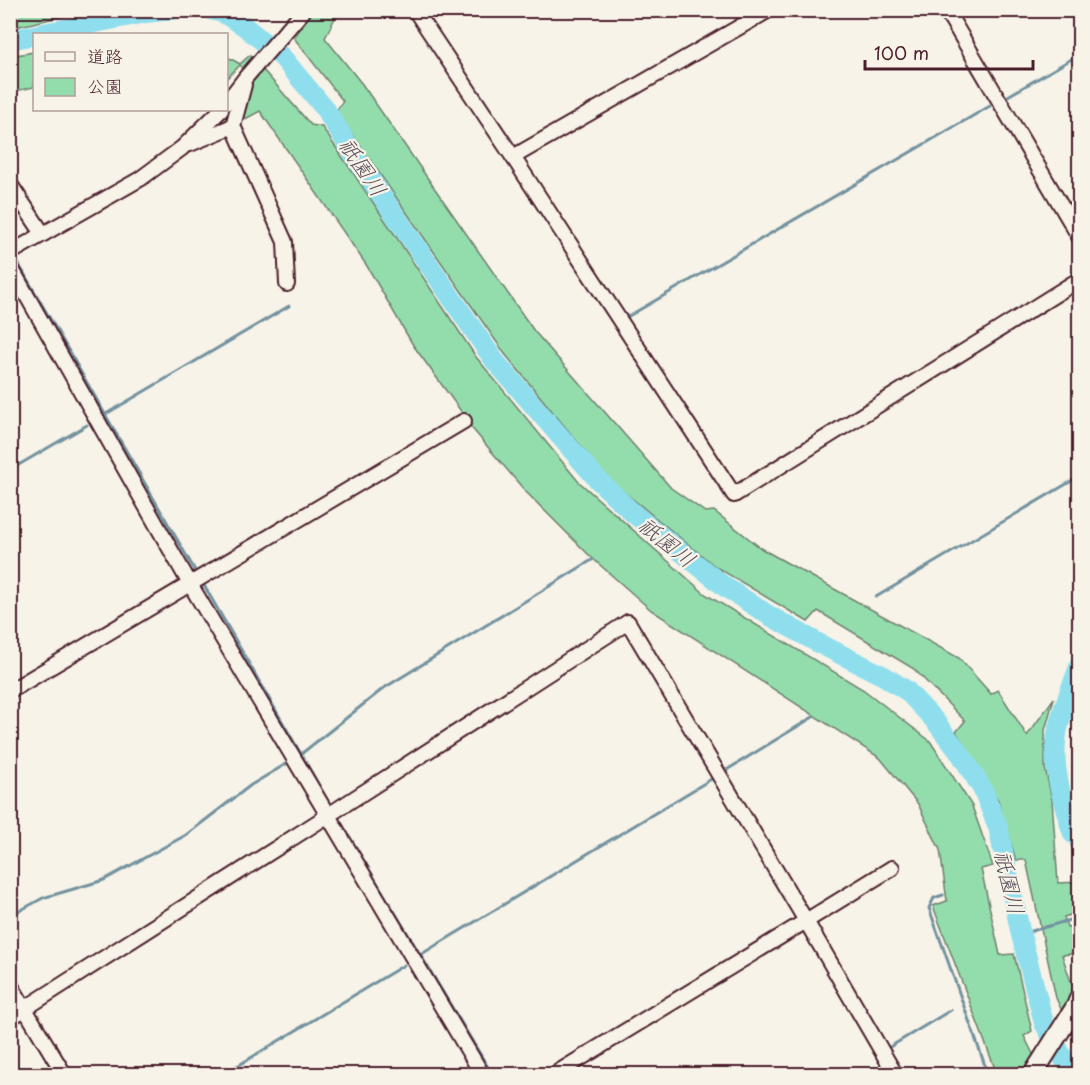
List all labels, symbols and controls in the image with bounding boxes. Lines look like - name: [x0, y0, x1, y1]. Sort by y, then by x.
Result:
- legend: [33, 33, 228, 111]
- scale bar: [865, 33, 1033, 71]
- text: 100 m: [874, 39, 929, 66]
- text: 道路: [87, 42, 123, 69]
- text: 公園: [87, 72, 123, 99]
- water label: 祇園川: [332, 129, 396, 203]
- water label: 祇園川: [632, 507, 704, 575]
- water label: 祇園川: [987, 846, 1035, 918]

